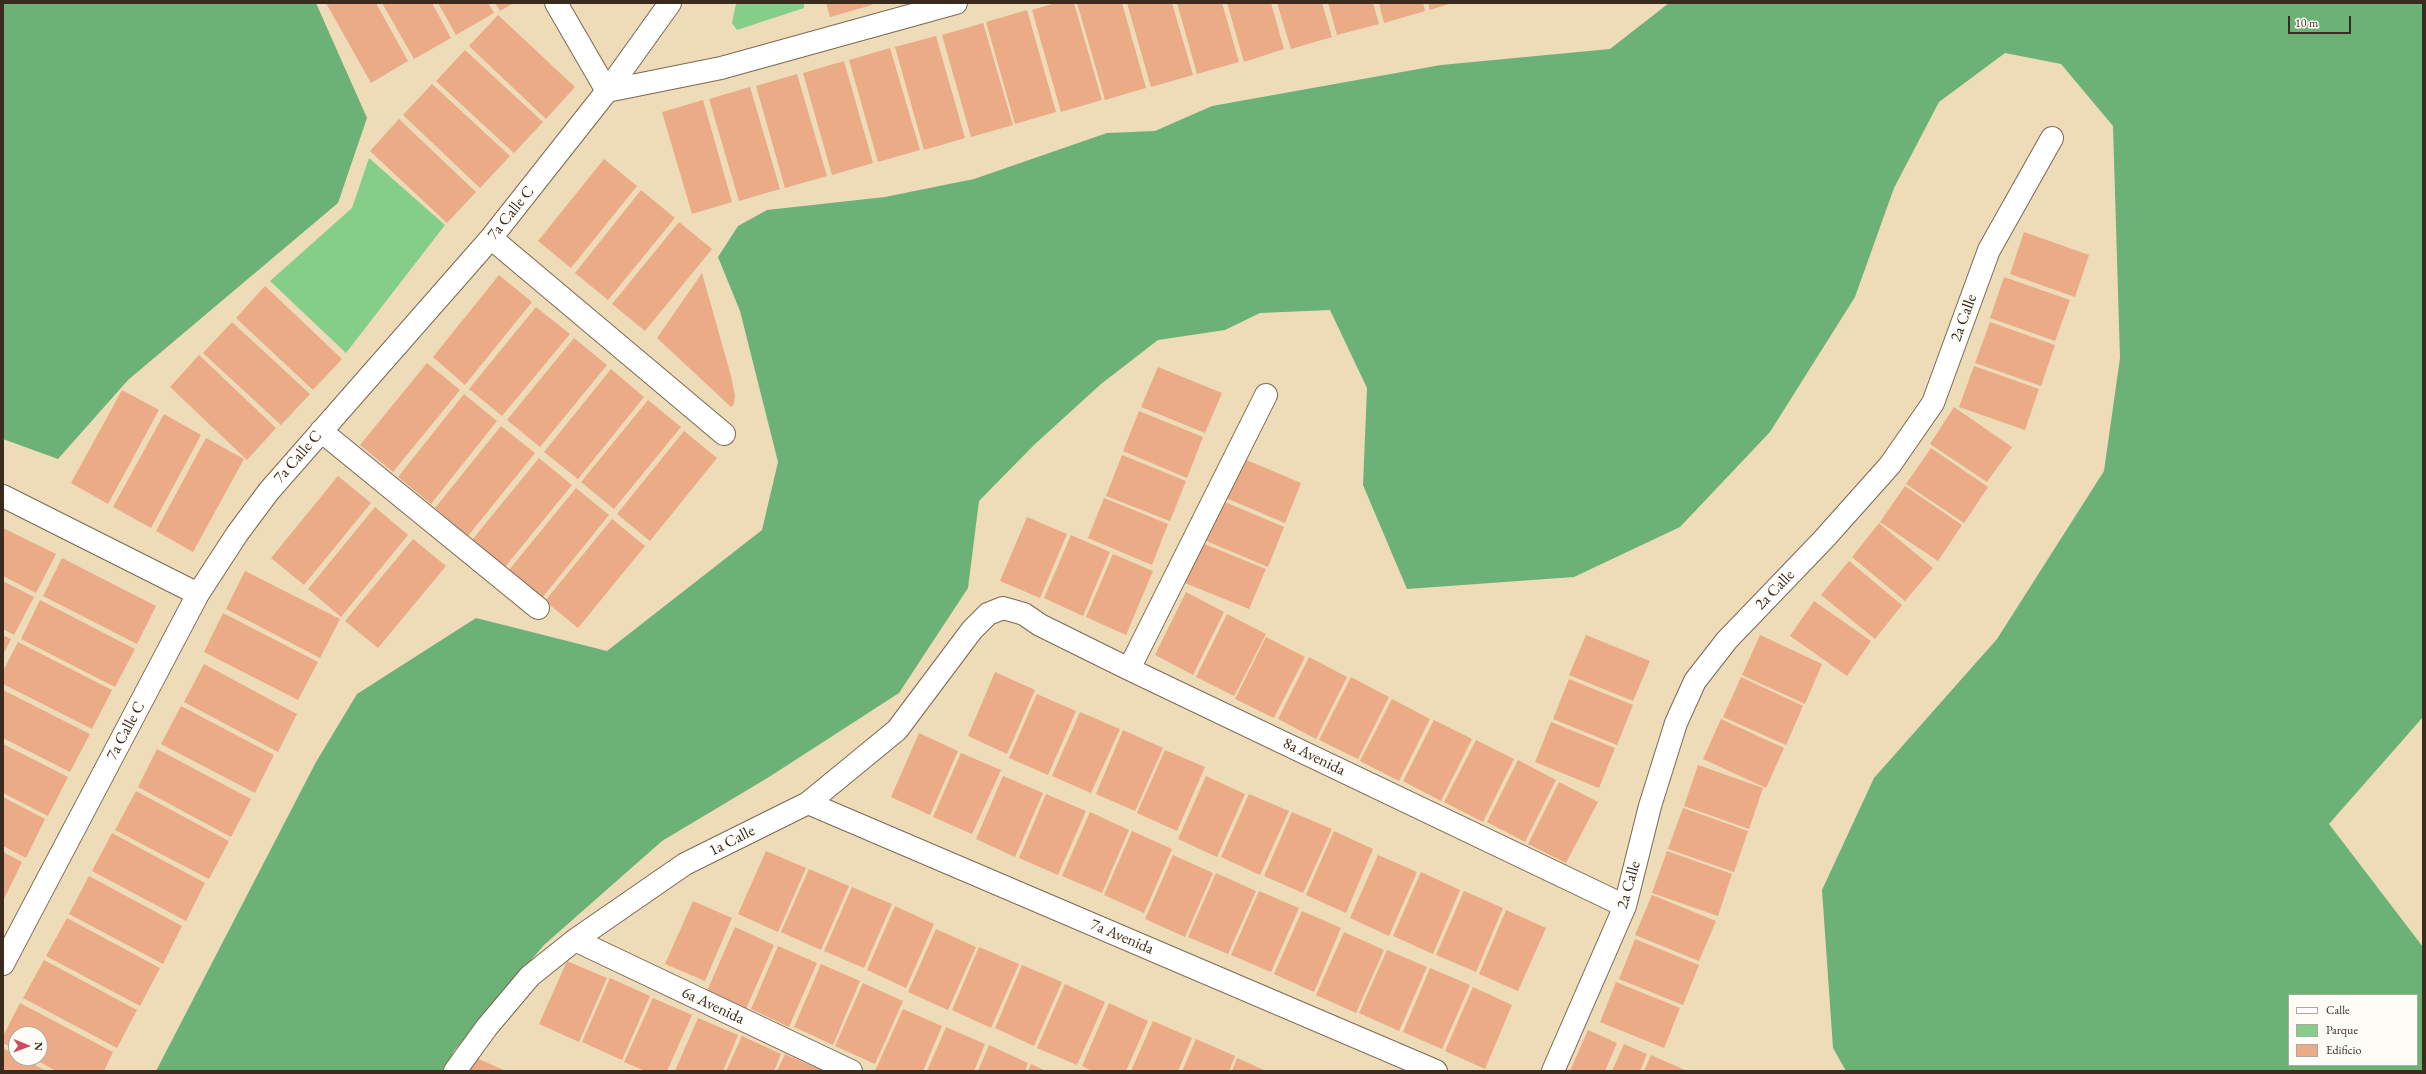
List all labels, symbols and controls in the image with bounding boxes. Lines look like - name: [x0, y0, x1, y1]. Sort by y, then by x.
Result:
- scale bar: [2290, 8, 2353, 34]
- text: 10 m: [2295, 15, 2318, 31]
- street label: 7a Calle C: [484, 182, 538, 244]
- street label: 2a Calle: [1947, 292, 1981, 344]
- street label: 7a Calle C: [270, 427, 326, 487]
- street label: 2a Calle: [1751, 566, 1799, 614]
- street label: 7a Calle C: [103, 698, 149, 764]
- street label: 8a Avenida: [1280, 734, 1348, 780]
- street label: 1a Calle: [706, 821, 758, 861]
- street label: 2a Calle: [1613, 859, 1645, 911]
- street label: 7a Avenida: [1087, 915, 1157, 959]
- street label: 6a Avenida: [679, 983, 747, 1029]
- legend: [2288, 994, 2418, 1066]
- text: Calle: [2326, 1002, 2350, 1018]
- text: Parque: [2326, 1022, 2358, 1038]
- north arrow: [8, 1026, 48, 1066]
- text: N: [32, 1042, 46, 1051]
- text: Edificio: [2326, 1042, 2361, 1058]

